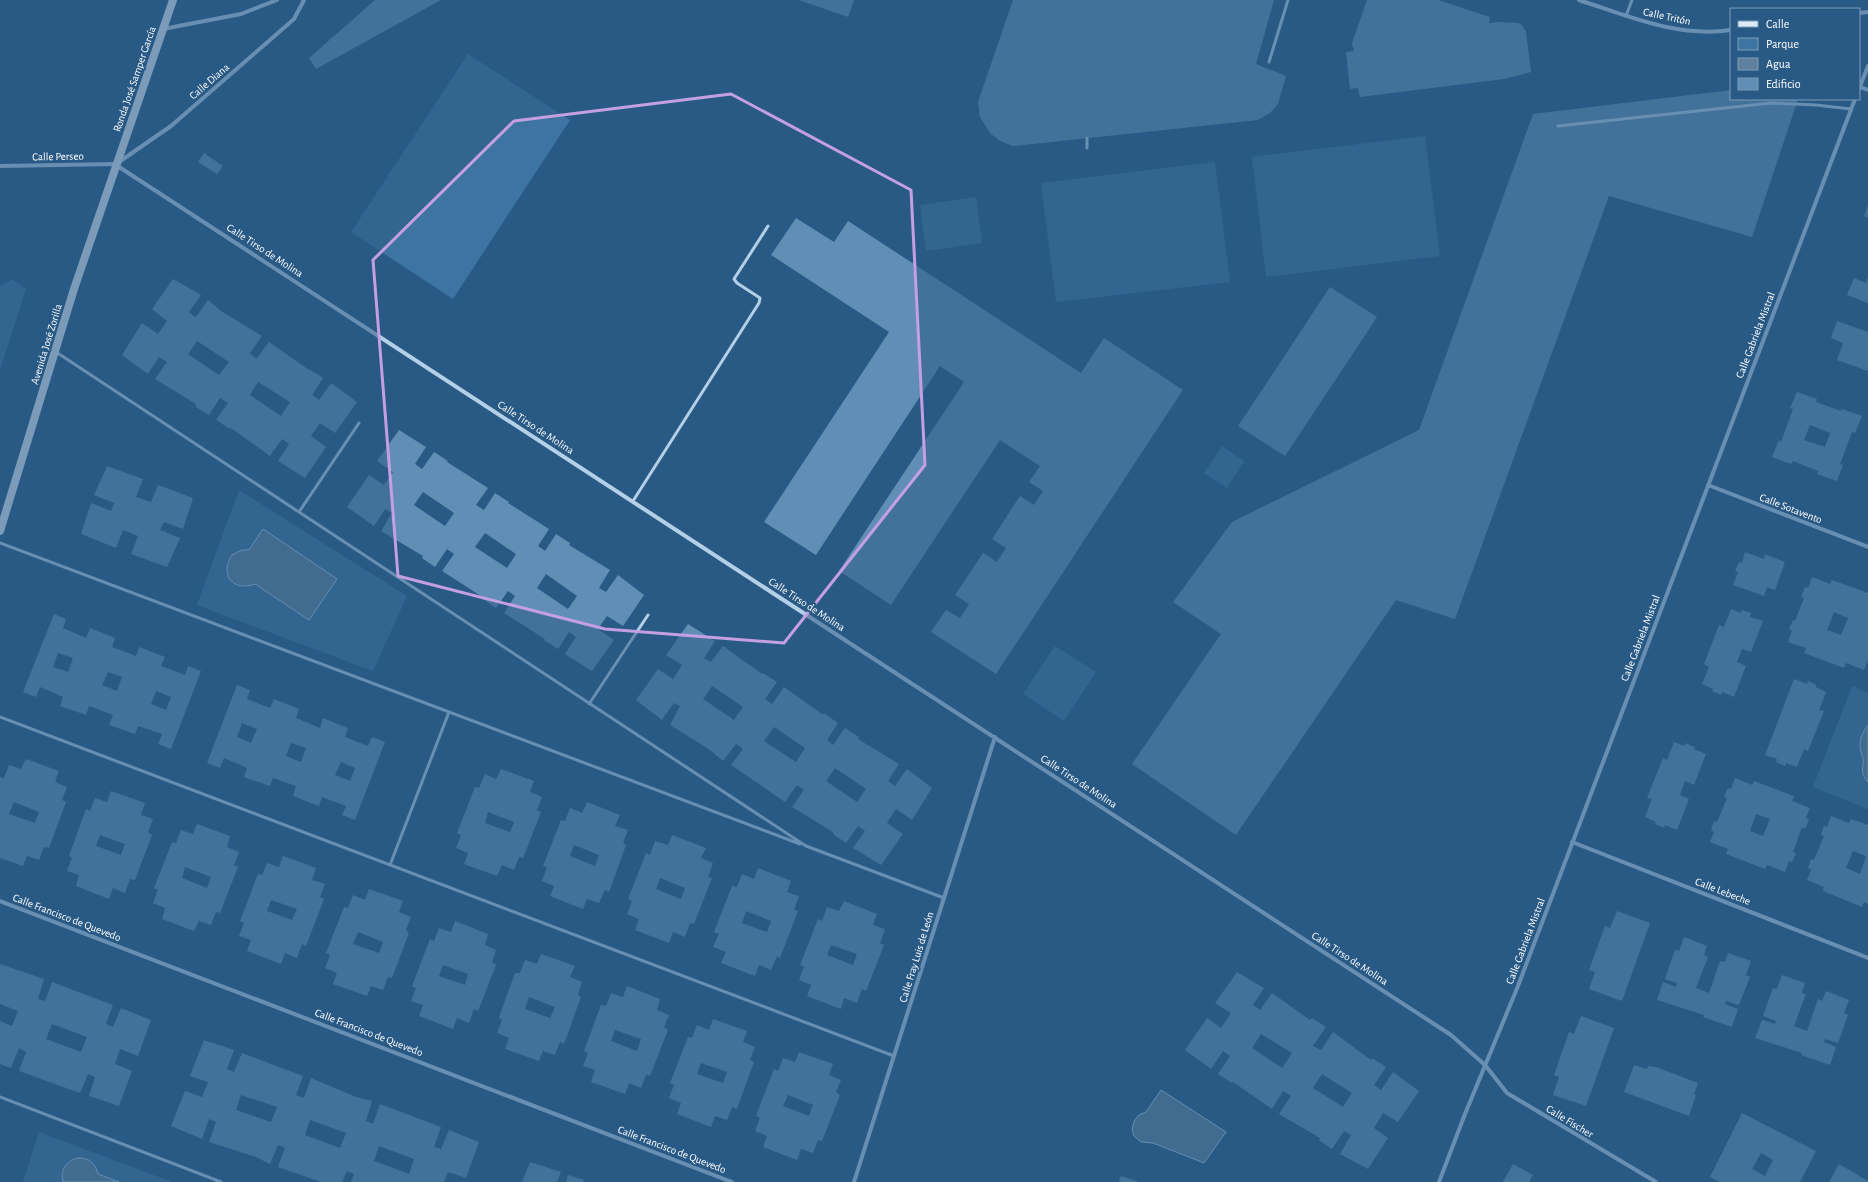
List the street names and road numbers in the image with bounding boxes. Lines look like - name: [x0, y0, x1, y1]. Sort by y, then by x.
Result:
- street label: Calle Tritón: [1642, 6, 1692, 27]
- street label: Ronda José Samper García: [111, 25, 158, 133]
- street label: Calle Diana: [187, 61, 231, 101]
- street label: Calle Perseo: [32, 151, 84, 162]
- street label: Calle Tirso de Molina: [225, 222, 305, 279]
- street label: Calle Gabriela Mistral: [1734, 291, 1777, 380]
- street label: Avenida José Zorilla: [29, 303, 64, 386]
- street label: Calle Tirso de Molina: [496, 399, 576, 456]
- street label: Calle Sotavento: [1758, 492, 1824, 525]
- street label: Calle Tirso de Molina: [767, 576, 847, 633]
- street label: Calle Gabriela Mistral: [1619, 594, 1662, 683]
- street label: Calle Tirso de Molina: [1039, 753, 1119, 810]
- street label: Calle Lebeche: [1694, 876, 1752, 907]
- street label: Calle Francisco de Quevedo: [11, 892, 122, 943]
- street label: Calle Gabriela Mistral: [1504, 897, 1547, 986]
- street label: Calle Fray Luis de León: [897, 911, 936, 1004]
- street label: Calle Tirso de Molina: [1310, 930, 1390, 987]
- street label: Calle Francisco de Quevedo: [313, 1007, 424, 1058]
- street label: Calle Fischer: [1544, 1103, 1596, 1140]
- street label: Calle Francisco de Quevedo: [616, 1124, 727, 1175]

